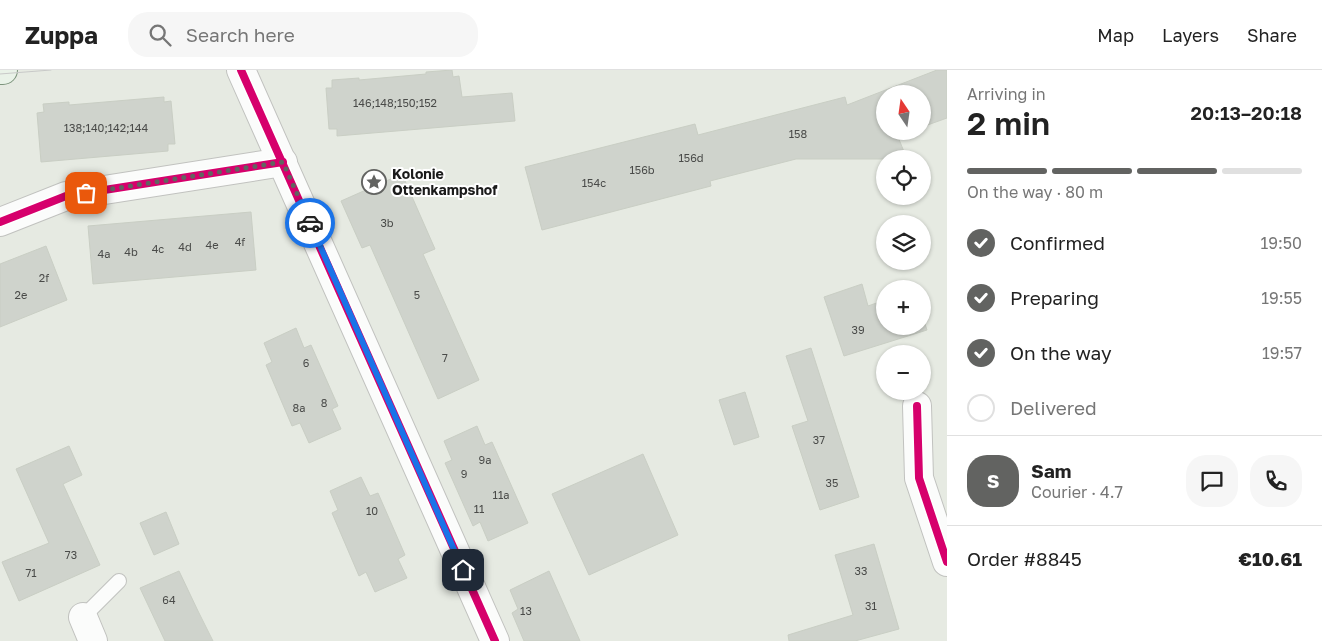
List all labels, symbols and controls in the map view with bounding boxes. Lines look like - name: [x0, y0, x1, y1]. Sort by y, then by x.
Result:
- search box: [128, 12, 478, 57]
- text: Zuppa: [25, 20, 98, 49]
- icon: search: [146, 21, 174, 49]
- text: Search here: [186, 23, 295, 46]
- text: Map: [1097, 24, 1134, 46]
- text: Layers: [1162, 24, 1219, 46]
- text: Share: [1247, 24, 1297, 46]
- text: Arriving in: [967, 84, 1046, 104]
- north arrow: [876, 85, 931, 140]
- map controls: [876, 85, 931, 400]
- house number: 146;148;150;152: [353, 96, 437, 109]
- text: 20:13–20:18: [1191, 101, 1302, 124]
- text: 2 min: [967, 104, 1050, 142]
- house number: 138;140;142;144: [64, 121, 148, 134]
- house number: 158: [789, 127, 807, 140]
- button: locate: [876, 150, 931, 205]
- house number: 156d: [678, 151, 704, 164]
- house number: 156b: [629, 163, 655, 176]
- place label: Kolonie Ottenkampshof: [392, 165, 498, 198]
- place icon: Kolonie Ottenkampshof: [361, 169, 387, 195]
- pin: [65, 172, 107, 214]
- house number: 154c: [582, 176, 606, 189]
- icon: bag: [72, 179, 100, 207]
- text: On the way · 80 m: [967, 182, 1103, 202]
- courier: [285, 198, 335, 248]
- icon: car: [296, 209, 324, 237]
- button: layers: [876, 215, 931, 270]
- house number: 3b: [380, 216, 394, 229]
- icon: check: [967, 229, 995, 257]
- text: Confirmed: [1010, 231, 1105, 254]
- text: 19:50: [1261, 233, 1302, 253]
- house number: 4f: [235, 235, 245, 248]
- house number: 4e: [205, 238, 219, 251]
- house number: 4d: [178, 240, 192, 253]
- house number: 4c: [152, 242, 164, 255]
- house number: 4b: [124, 245, 138, 258]
- house number: 4a: [98, 247, 110, 260]
- house number: 2f: [39, 271, 49, 284]
- button: +: [876, 280, 931, 335]
- icon: check: [967, 284, 995, 312]
- text: Preparing: [1010, 286, 1099, 309]
- house number: 2e: [15, 288, 27, 301]
- house number: 5: [414, 288, 420, 301]
- text: 19:55: [1261, 288, 1302, 308]
- house number: 39: [851, 323, 865, 336]
- icon: check: [967, 339, 995, 367]
- text: On the way: [1010, 341, 1112, 364]
- text: 19:57: [1262, 343, 1302, 363]
- button: −: [876, 345, 931, 400]
- house number: 7: [442, 351, 448, 364]
- house number: 6: [303, 356, 310, 369]
- house number: 8: [321, 396, 328, 409]
- text: Delivered: [1010, 396, 1097, 419]
- house number: 8a: [293, 401, 305, 414]
- house number: 37: [813, 433, 825, 446]
- house number: 9a: [479, 453, 491, 466]
- button: chat: [1186, 455, 1238, 507]
- button: phone: [1250, 455, 1302, 507]
- text: Sam: [1031, 459, 1071, 482]
- house number: 9: [461, 467, 467, 480]
- text: S: [987, 469, 999, 492]
- house number: 35: [826, 476, 838, 489]
- text: Courier · 4.7: [1031, 482, 1123, 502]
- house number: 11a: [493, 488, 509, 501]
- house number: 11: [474, 502, 484, 515]
- house number: 10: [366, 504, 378, 517]
- text: Order #8845: [967, 547, 1082, 570]
- text: €10.61: [1239, 547, 1302, 570]
- house number: 73: [65, 548, 77, 561]
- pin: [442, 549, 484, 591]
- icon: home: [449, 556, 477, 584]
- house number: 33: [855, 564, 867, 577]
- house number: 71: [25, 566, 37, 579]
- house number: 64: [162, 593, 176, 606]
- house number: 31: [865, 599, 877, 612]
- house number: 13: [520, 604, 532, 617]

